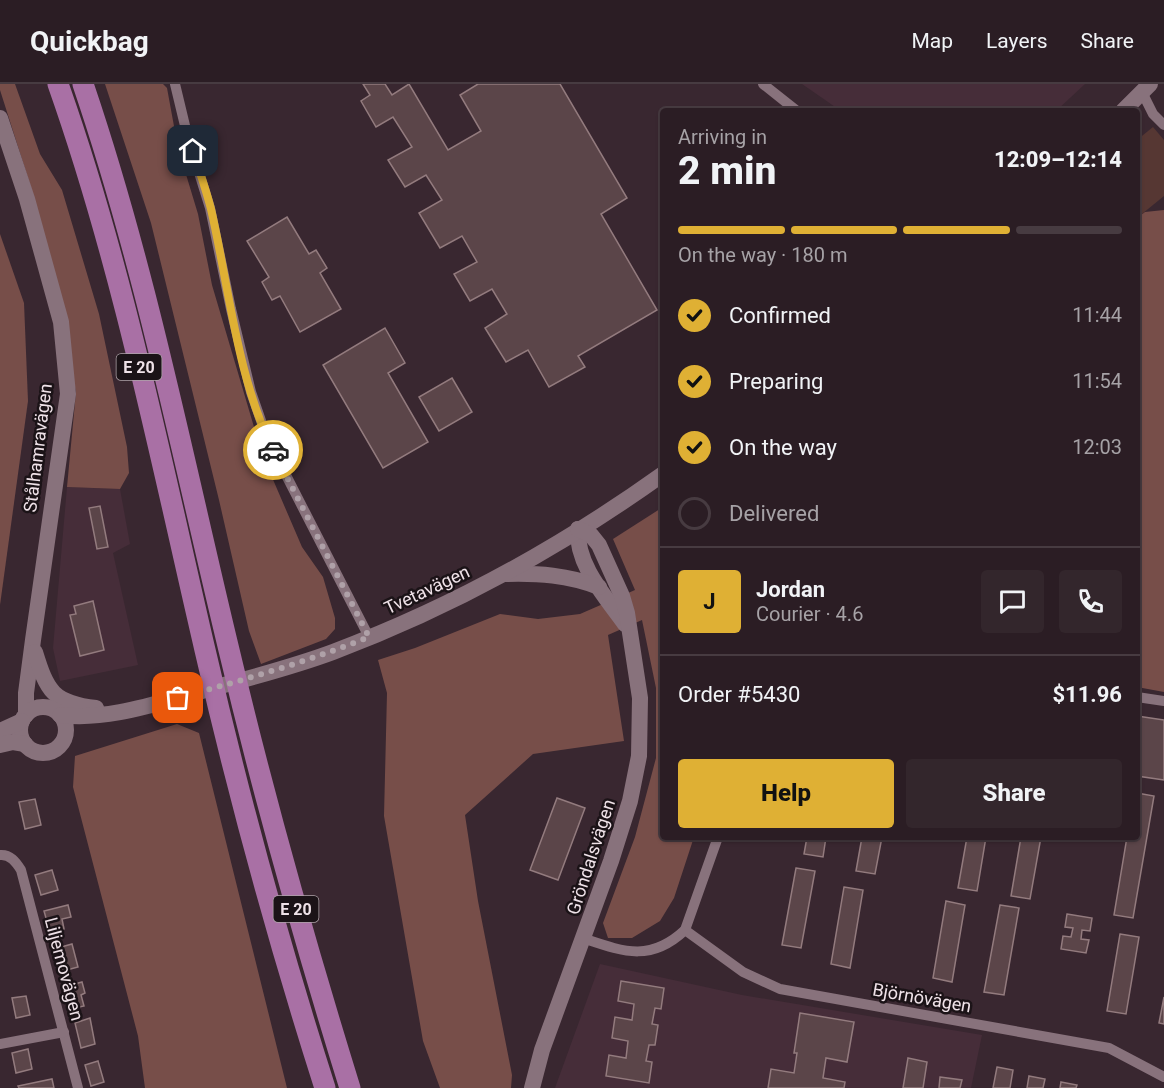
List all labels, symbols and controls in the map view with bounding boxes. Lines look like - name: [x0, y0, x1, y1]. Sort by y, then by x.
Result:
- text: Quickbag: [30, 25, 149, 58]
- text: Map: [911, 29, 953, 53]
- text: Layers: [986, 29, 1047, 53]
- text: Share: [1080, 29, 1134, 53]
- pin: [167, 125, 218, 176]
- text: Arriving in: [678, 125, 767, 149]
- icon: home: [176, 134, 209, 167]
- text: 12:09–12:14: [994, 147, 1122, 172]
- text: 2 min: [678, 148, 776, 194]
- text: On the way · 180 m: [678, 243, 847, 267]
- icon: check: [678, 299, 711, 332]
- text: Confirmed: [729, 303, 831, 328]
- text: 11:44: [1072, 303, 1122, 327]
- road number: E 20: [116, 354, 162, 380]
- icon: check: [678, 365, 711, 398]
- text: Preparing: [729, 369, 823, 394]
- text: 11:54: [1072, 369, 1122, 393]
- street label: Stålhamravägen: [19, 382, 56, 514]
- courier: [243, 420, 303, 480]
- icon: check: [678, 431, 711, 464]
- icon: car: [257, 434, 290, 467]
- text: On the way: [729, 435, 837, 460]
- text: 12:03: [1072, 435, 1122, 459]
- text: Delivered: [729, 501, 819, 526]
- street label: Tvetavägen: [381, 561, 473, 618]
- button: chat: [981, 570, 1044, 633]
- button: phone: [1059, 570, 1122, 633]
- text: Jordan: [756, 577, 825, 602]
- text: J: [703, 589, 716, 614]
- text: Courier · 4.6: [756, 602, 863, 626]
- pin: [152, 672, 203, 723]
- icon: bag: [161, 681, 194, 714]
- text: Order #5430: [678, 682, 800, 707]
- text: $11.96: [1053, 682, 1122, 707]
- button: Help: [678, 759, 894, 828]
- button: Share: [906, 759, 1122, 828]
- street label: Gröndalsvägen: [562, 797, 619, 917]
- road number: E 20: [274, 896, 318, 922]
- street label: Liljemovägen: [41, 915, 88, 1023]
- street label: Björnövägen: [871, 978, 973, 1017]

